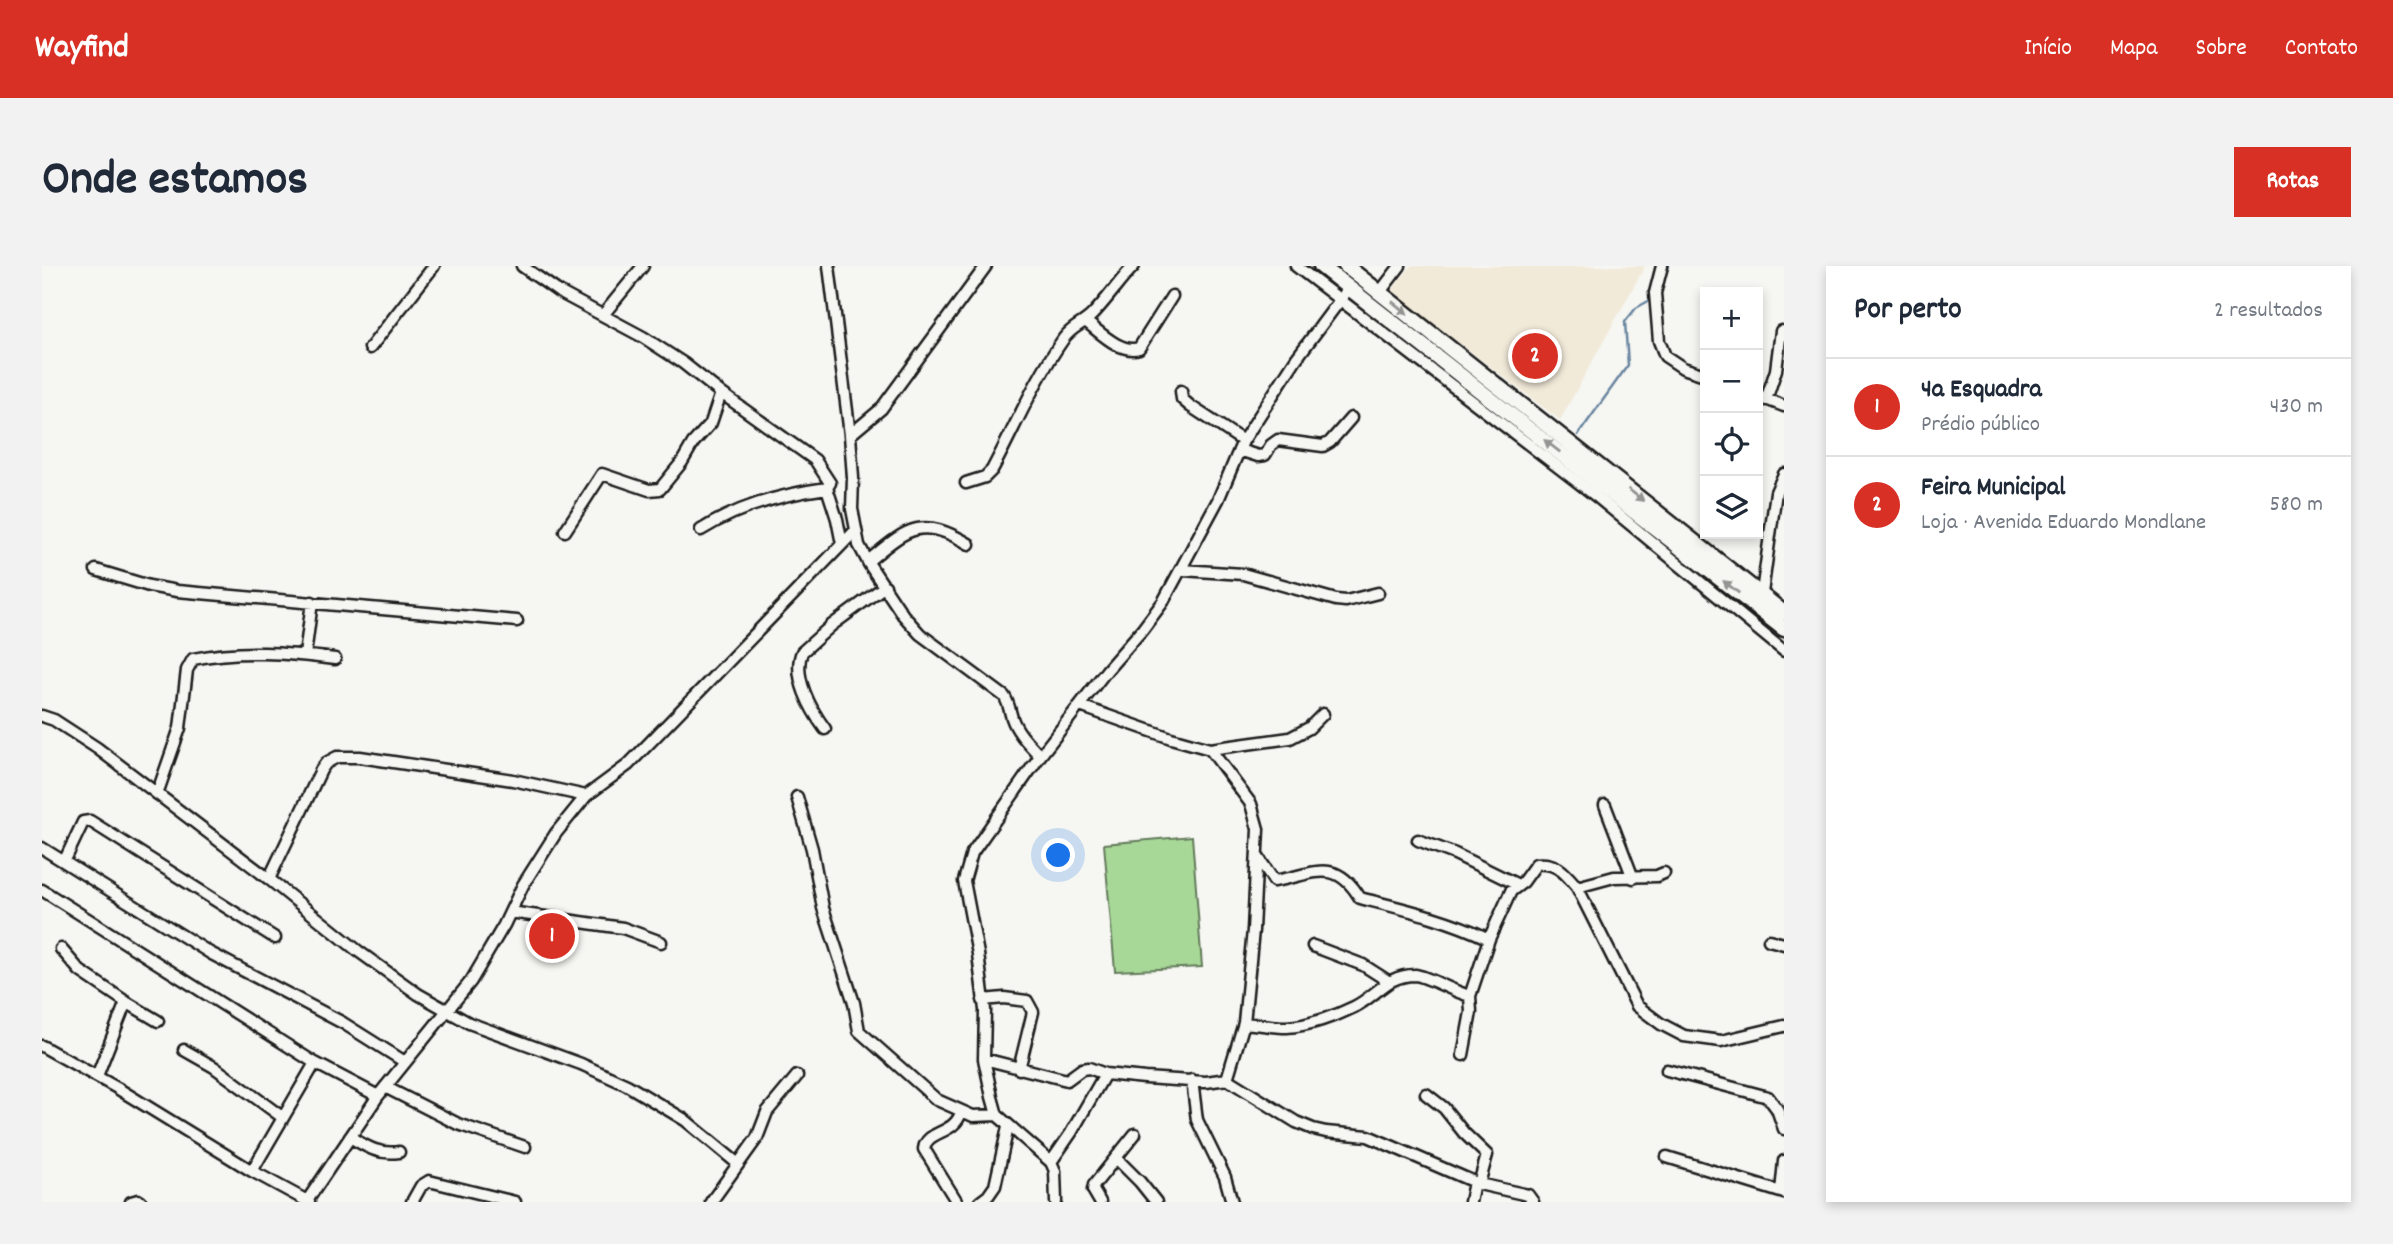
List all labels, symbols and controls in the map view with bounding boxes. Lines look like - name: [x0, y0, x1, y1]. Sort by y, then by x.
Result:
- text: Wayfind: [35, 26, 129, 73]
- text: Início: [2024, 32, 2072, 66]
- text: Mapa: [2110, 32, 2158, 66]
- text: Sobre: [2196, 32, 2247, 66]
- text: Contato: [2285, 32, 2358, 66]
- text: Onde estamos: [42, 147, 308, 217]
- button: Rotas: [2234, 147, 2351, 217]
- map controls: [1700, 287, 1763, 539]
- button: +: [1700, 287, 1763, 350]
- text: Por perto: [1854, 290, 1962, 333]
- text: 2 resultados: [2214, 295, 2323, 328]
- one-way arrow: [1390, 301, 1408, 316]
- pin: 2: [1512, 330, 1558, 382]
- button: −: [1700, 350, 1763, 413]
- text: 4a Esquadra: [1921, 372, 2042, 409]
- text: 1: [1874, 391, 1880, 424]
- text: 430 m: [2270, 391, 2323, 424]
- text: Prédio público: [1921, 409, 2040, 442]
- button: locate: [1700, 413, 1763, 476]
- one-way arrow: [1543, 439, 1561, 454]
- text: Feira Municipal: [1921, 470, 2065, 507]
- button: layers: [1700, 476, 1763, 539]
- one-way arrow: [1626, 488, 1644, 503]
- text: 2: [1872, 489, 1882, 522]
- text: 580 m: [2270, 489, 2323, 522]
- text: Loja · Avenida Eduardo Mondlane: [1921, 507, 2206, 540]
- one-way arrow: [1722, 579, 1740, 594]
- your location: [1041, 838, 1075, 872]
- pin: 1: [529, 910, 575, 962]

